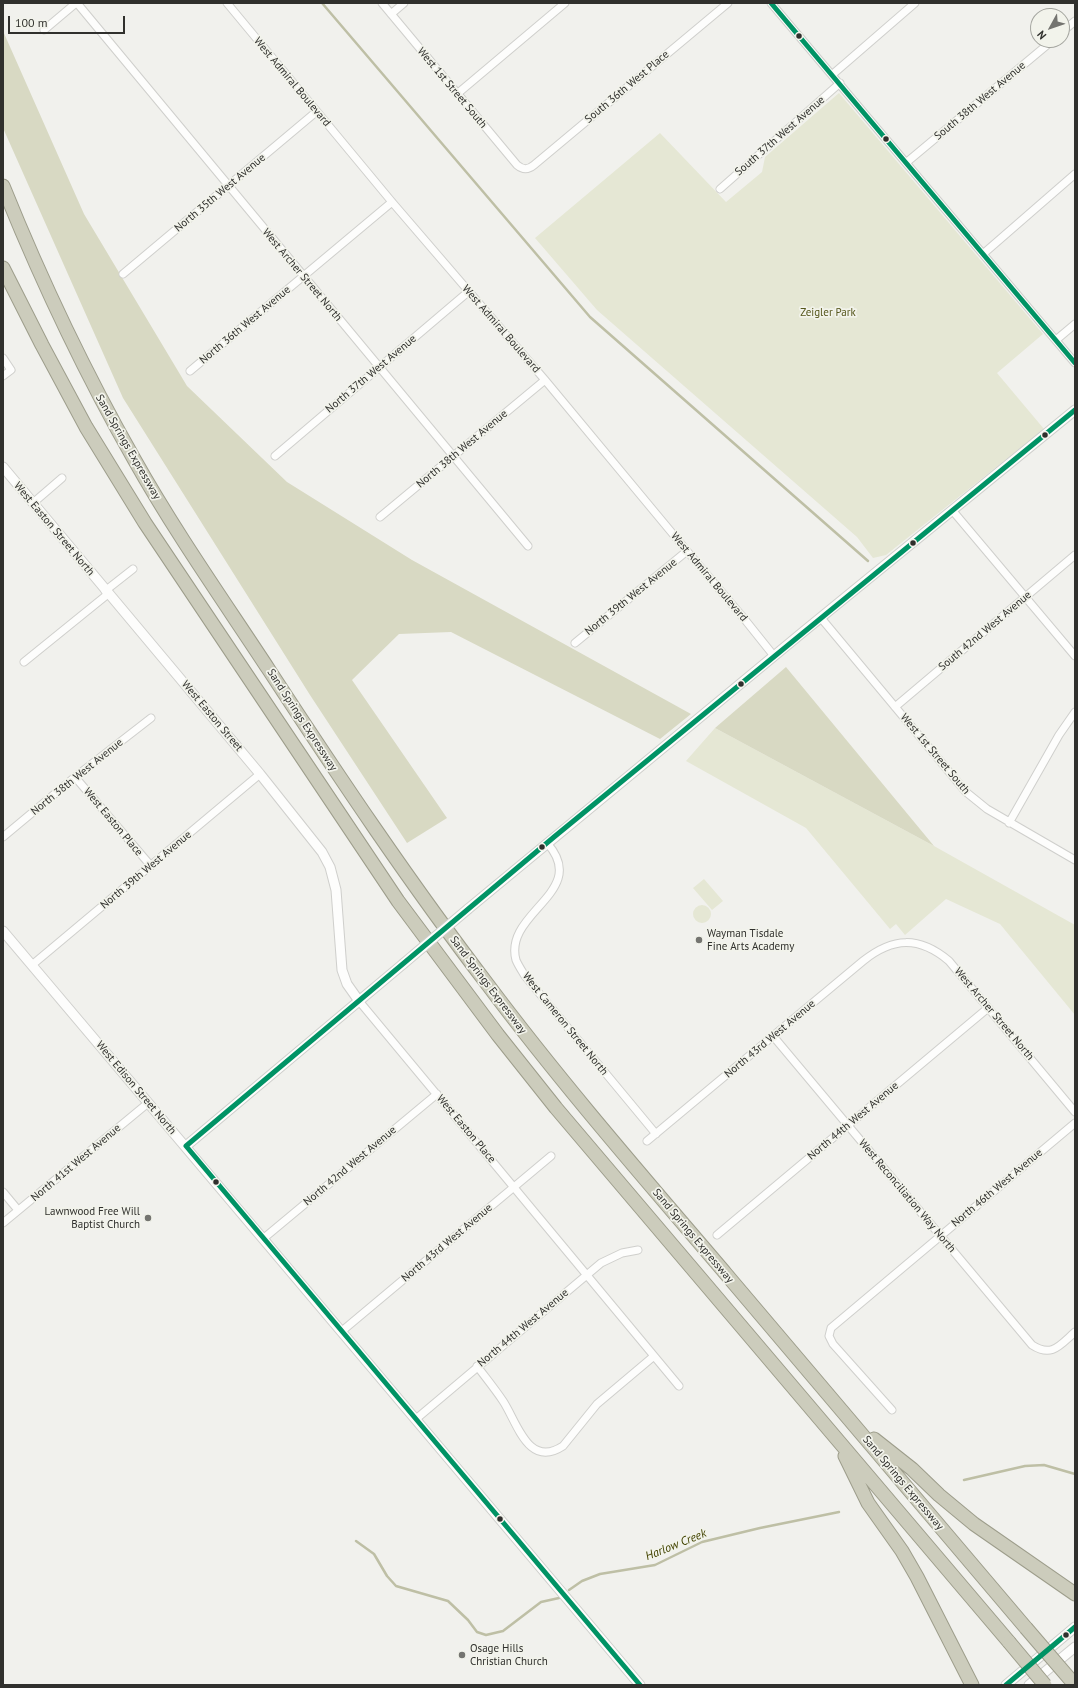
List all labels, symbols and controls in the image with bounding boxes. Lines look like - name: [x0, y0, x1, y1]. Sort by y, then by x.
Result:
- scale bar: [10, 8, 127, 34]
- north arrow: [1030, 8, 1070, 48]
- text: 100 m: [15, 15, 48, 30]
- text: N: [1034, 28, 1049, 42]
- unlabelled marker: [794, 31, 804, 41]
- street label: West Admiral Boulevard: [251, 35, 333, 129]
- street label: West 1st Street South: [414, 45, 490, 131]
- street label: South 36th West Place: [582, 48, 672, 126]
- street label: South 38th West Avenue: [932, 59, 1028, 143]
- street label: South 37th West Avenue: [732, 93, 828, 179]
- unlabelled marker: [881, 134, 891, 144]
- street label: North 35th West Avenue: [172, 151, 268, 235]
- street label: West Archer Street North: [259, 226, 345, 324]
- street label: West Admiral Boulevard: [459, 282, 543, 376]
- street label: North 36th West Avenue: [197, 283, 293, 367]
- park label: Zeigler Park: [800, 306, 856, 320]
- street label: North 37th West Avenue: [323, 332, 419, 416]
- street label: Sand Springs Expressway: [93, 392, 163, 502]
- street label: North 38th West Avenue: [414, 407, 510, 491]
- unlabelled marker: [1040, 430, 1050, 440]
- street label: West Easton Street North: [11, 480, 97, 578]
- street label: West Admiral Boulevard: [668, 530, 750, 624]
- unlabelled marker: [908, 538, 918, 548]
- street label: North 39th West Avenue: [582, 556, 680, 638]
- street label: South 42nd West Avenue: [936, 588, 1034, 674]
- street label: Sand Springs Expressway: [264, 667, 340, 773]
- street label: West Easton Street: [179, 678, 245, 754]
- unlabelled marker: [736, 679, 746, 689]
- street label: West 1st Street South: [897, 711, 973, 797]
- street label: North 38th West Avenue: [28, 736, 126, 818]
- street label: West Easton Place: [81, 785, 145, 859]
- street label: North 39th West Avenue: [98, 828, 194, 912]
- unlabelled marker: [537, 842, 547, 852]
- place label: Wayman Tisdale Fine Arts Academy: [707, 927, 794, 953]
- street label: Sand Springs Expressway: [447, 934, 529, 1036]
- marker: Wayman Tisdale Fine Arts Academy: [694, 935, 704, 945]
- street label: West Archer Street North: [951, 965, 1037, 1063]
- street label: West Cameron Street North: [519, 970, 611, 1078]
- street label: North 43rd West Avenue: [722, 997, 818, 1081]
- street label: West Edison Street North: [93, 1039, 179, 1137]
- street label: North 44th West Avenue: [805, 1079, 901, 1163]
- street label: West Easton Place: [434, 1092, 498, 1166]
- street label: North 41st West Avenue: [28, 1122, 124, 1204]
- street label: North 42nd West Avenue: [301, 1123, 399, 1209]
- street label: West Reconciliation Way North: [856, 1137, 958, 1255]
- street label: North 46th West Avenue: [949, 1146, 1045, 1230]
- unlabelled marker: [211, 1177, 221, 1187]
- street label: Sand Springs Expressway: [650, 1186, 736, 1286]
- street label: North 43rd West Avenue: [399, 1201, 495, 1285]
- place label: Lawnwood Free Will Baptist Church: [44, 1205, 140, 1231]
- marker: Lawnwood Free Will Baptist Church: [143, 1213, 153, 1223]
- street label: North 44th West Avenue: [475, 1286, 571, 1370]
- street label: Sand Springs Expressway: [860, 1433, 946, 1533]
- unlabelled marker: [495, 1514, 505, 1524]
- water label: Harlow Creek: [643, 1526, 709, 1564]
- unlabelled marker: [1061, 1630, 1071, 1640]
- place label: Osage Hills Christian Church: [470, 1642, 548, 1668]
- marker: Osage Hills Christian Church: [457, 1650, 467, 1660]

